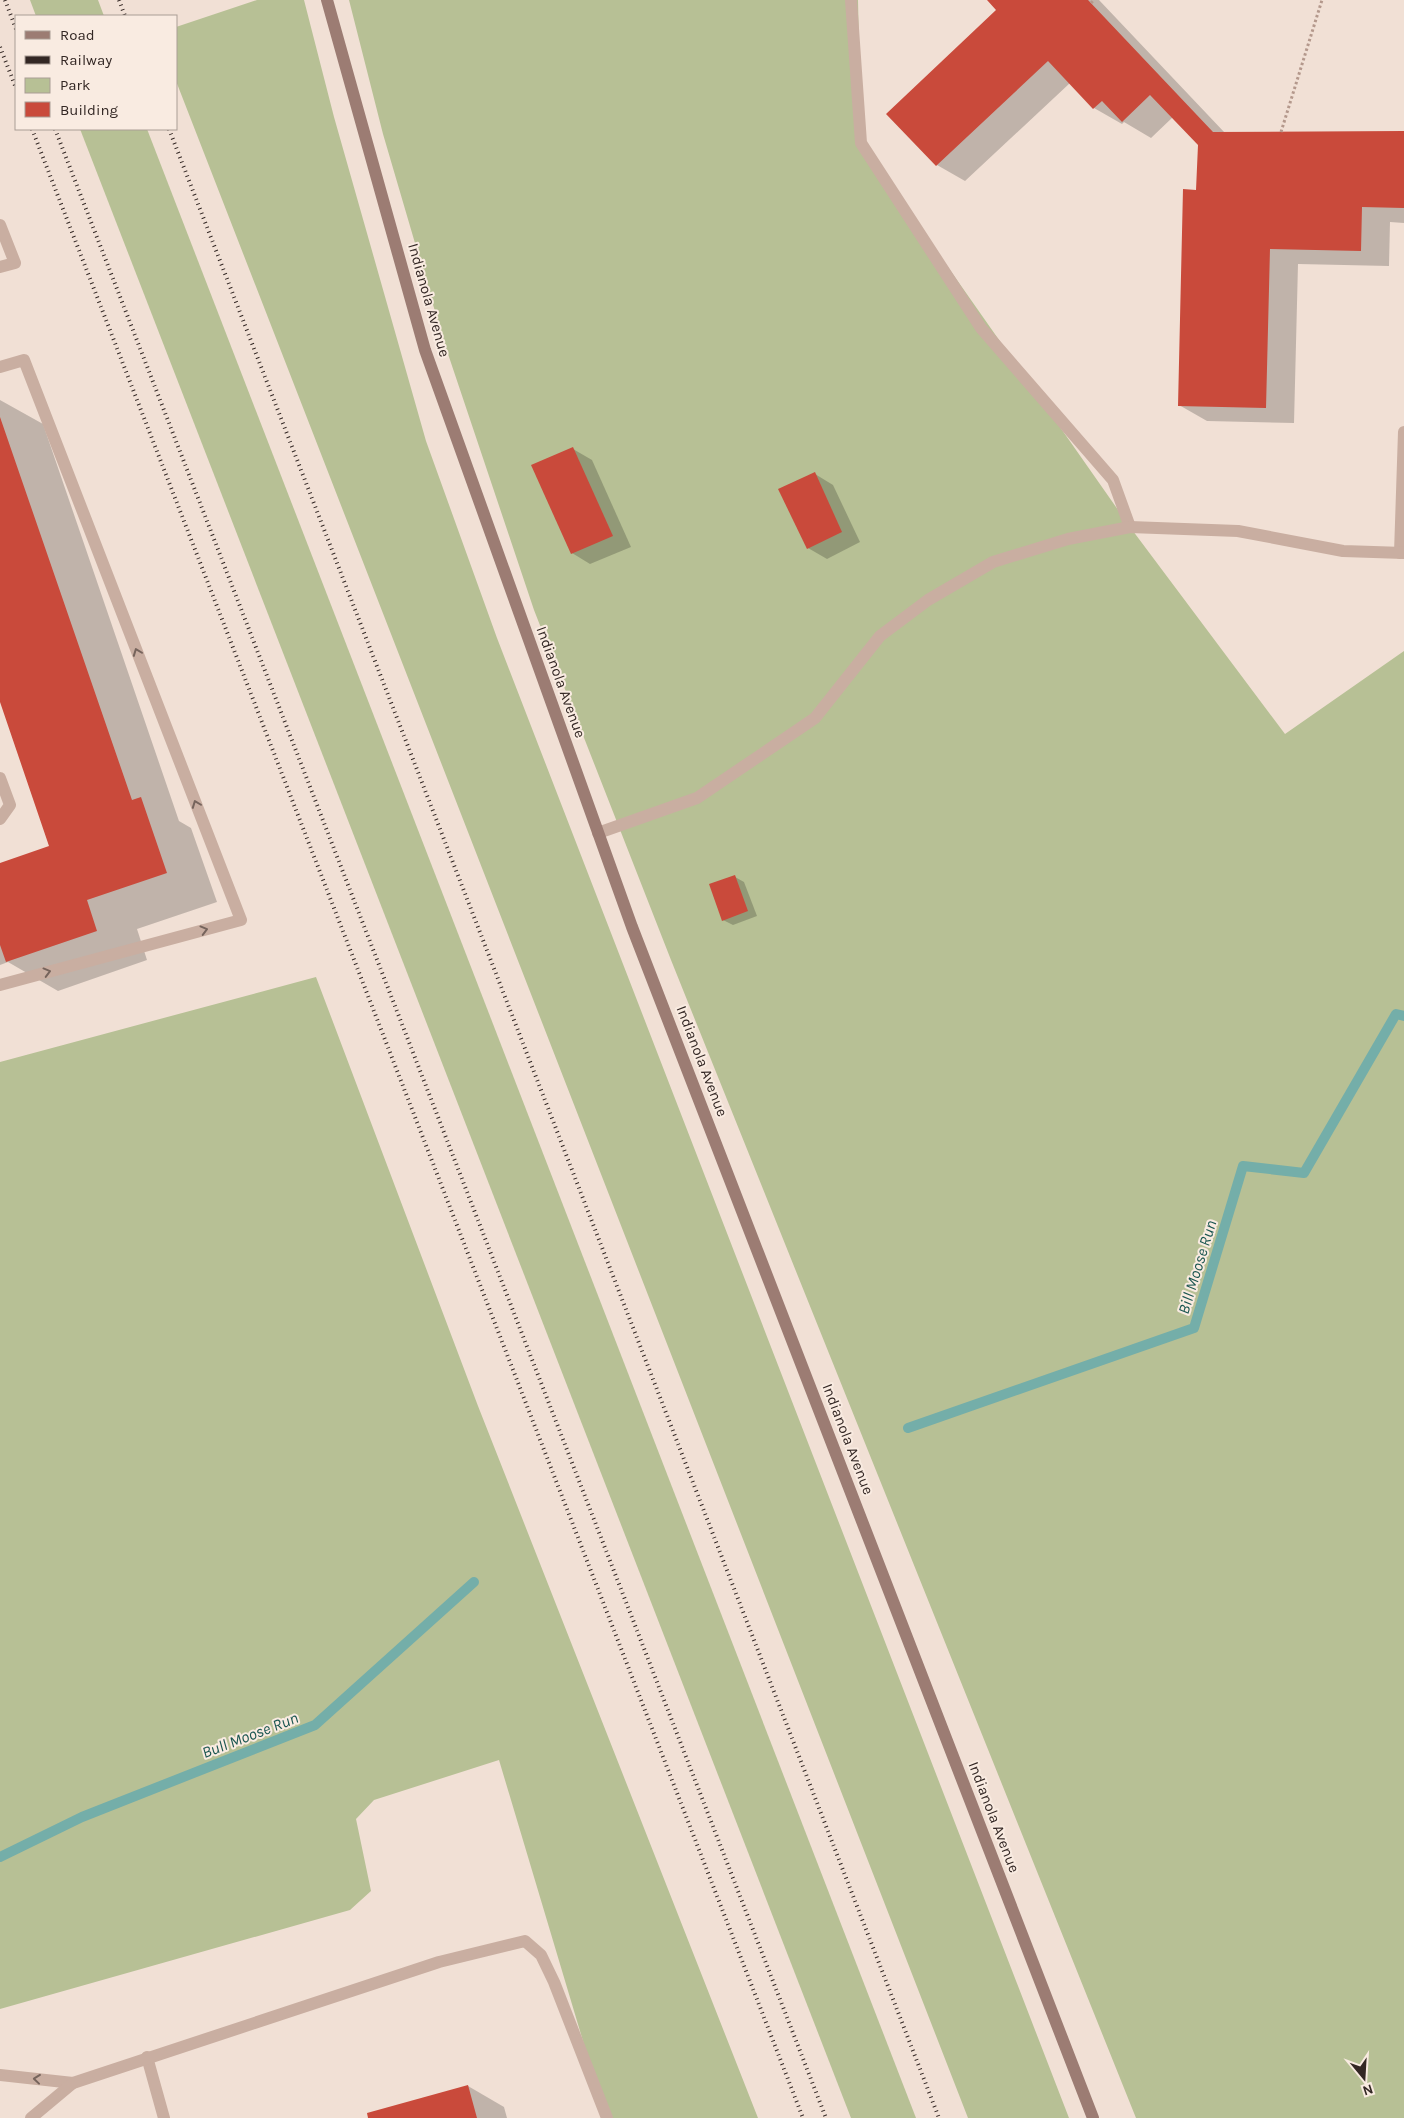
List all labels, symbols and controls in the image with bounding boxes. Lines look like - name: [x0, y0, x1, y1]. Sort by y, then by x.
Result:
- legend: [15, 15, 178, 130]
- text: Road: [60, 26, 95, 44]
- text: Railway: [60, 51, 112, 69]
- text: Park: [60, 76, 90, 94]
- text: Building: [60, 101, 118, 119]
- street label: Indianola Avenue: [404, 241, 454, 359]
- street label: Indianola Avenue: [532, 624, 590, 740]
- one-way arrow: [133, 648, 143, 657]
- one-way arrow: [192, 800, 202, 809]
- one-way arrow: [199, 925, 207, 935]
- one-way arrow: [43, 967, 52, 978]
- street label: Indianola Avenue: [673, 1003, 731, 1119]
- water label: Bill Moose Run: [1174, 1218, 1220, 1316]
- street label: Indianola Avenue: [819, 1381, 877, 1497]
- water label: Bull Moose Run: [199, 1708, 301, 1762]
- street label: Indianola Avenue: [965, 1759, 1023, 1875]
- north arrow: [1339, 2053, 1389, 2103]
- one-way arrow: [32, 2074, 40, 2085]
- text: N: [1360, 2080, 1375, 2100]

